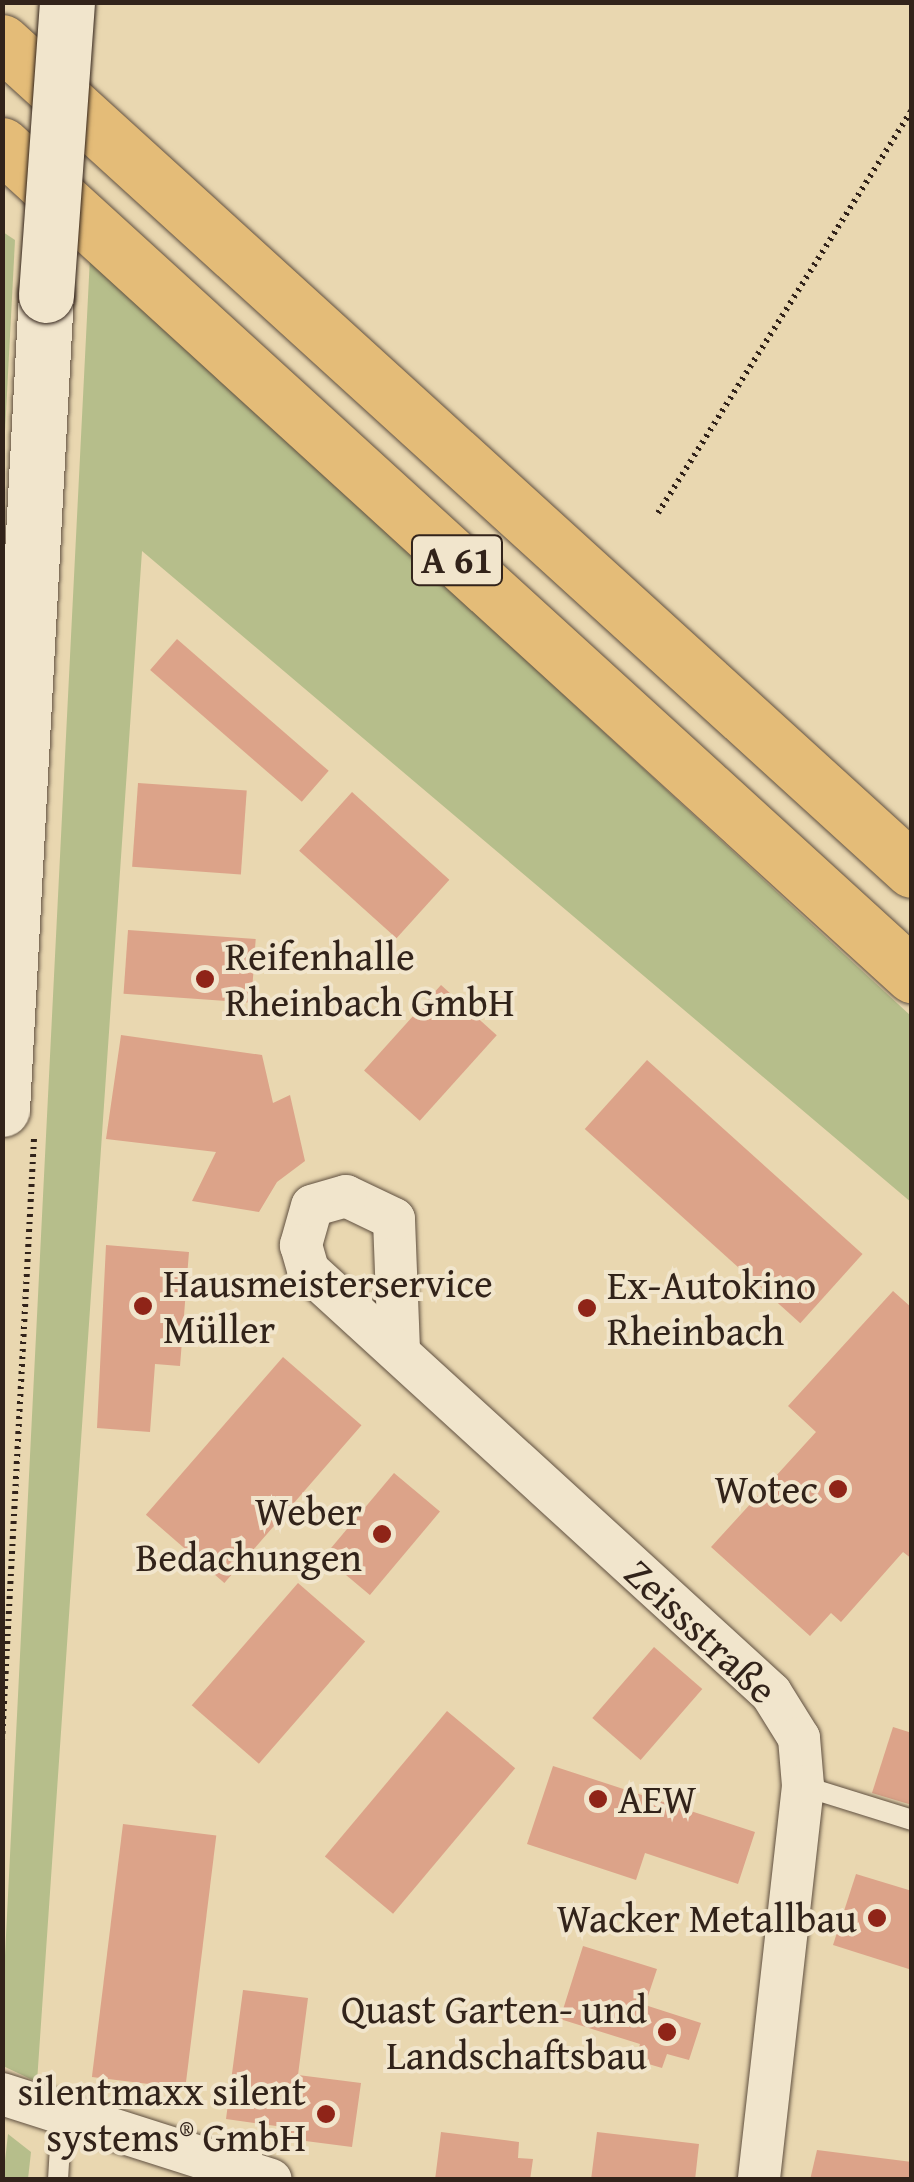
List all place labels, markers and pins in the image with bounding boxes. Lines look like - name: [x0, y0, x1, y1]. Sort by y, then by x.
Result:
- place label: Reifenhalle Rheinbach GmbH: [225, 932, 514, 1026]
- marker: Reifenhalle Rheinbach GmbH: [194, 968, 216, 990]
- place label: Hausmeisterservice Müller: [163, 1259, 493, 1353]
- place label: Ex-Autokino Rheinbach: [607, 1261, 816, 1355]
- marker: Hausmeisterservice Müller: [132, 1295, 154, 1317]
- marker: Ex-Autokino Rheinbach: [576, 1297, 598, 1319]
- place label: Wotec: [715, 1465, 818, 1513]
- marker: Wotec: [827, 1478, 849, 1500]
- place label: Weber Bedachungen: [135, 1487, 362, 1581]
- marker: Weber Bedachungen: [371, 1523, 393, 1545]
- place label: AEW: [618, 1775, 696, 1823]
- marker: AEW: [587, 1788, 609, 1810]
- place label: Wacker Metallbau: [557, 1894, 857, 1942]
- marker: Wacker Metallbau: [866, 1907, 888, 1929]
- place label: Quast Garten- und Landschaftsbau: [341, 1985, 647, 2079]
- marker: Quast Garten- und Landschaftsbau: [656, 2021, 678, 2043]
- place label: silentmaxx silent systems® GmbH: [17, 2067, 306, 2161]
- marker: silentmaxx silent systems® GmbH: [315, 2103, 337, 2125]

